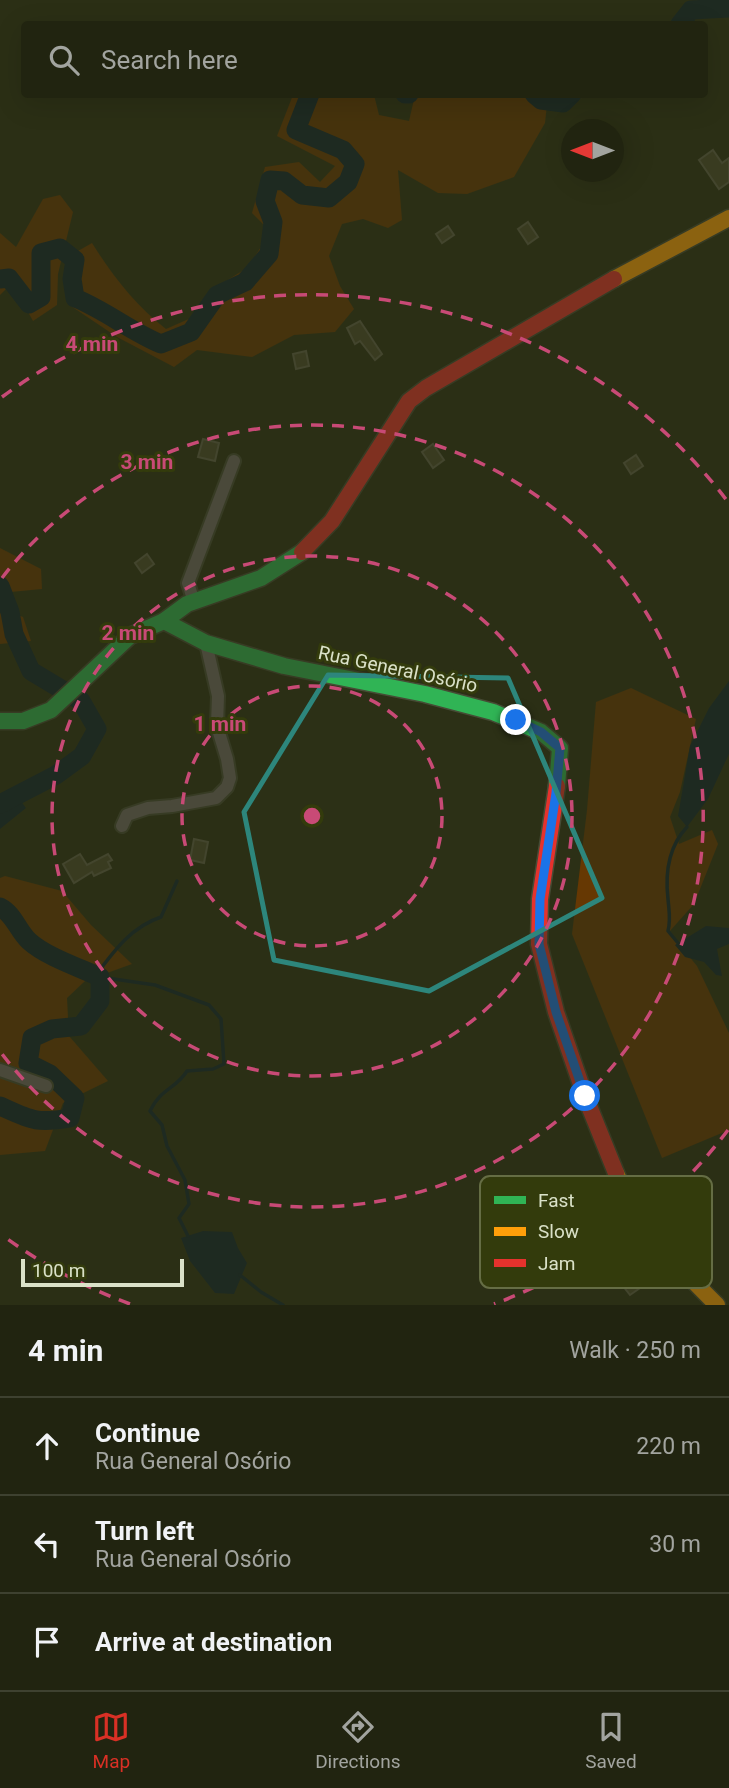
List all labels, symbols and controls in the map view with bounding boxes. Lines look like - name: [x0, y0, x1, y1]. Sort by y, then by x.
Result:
- search box: [21, 21, 708, 98]
- icon: search: [45, 41, 83, 79]
- text: Search here: [101, 45, 238, 75]
- north arrow: [561, 119, 624, 182]
- text: 4 min: [66, 332, 118, 356]
- text: 3 min: [121, 450, 173, 474]
- text: 2 min: [102, 621, 154, 645]
- street label: Rua General Osório: [316, 641, 480, 697]
- route end: [500, 704, 531, 735]
- text: 1 min: [194, 712, 246, 736]
- centre of rings: [300, 804, 324, 828]
- route start: [569, 1080, 600, 1111]
- legend: [480, 1176, 712, 1288]
- text: Fast: [538, 1189, 575, 1212]
- text: Slow: [538, 1220, 579, 1243]
- text: Jam: [538, 1252, 575, 1275]
- scale bar: [21, 1256, 184, 1288]
- text: 100 m: [32, 1259, 85, 1282]
- text: 4 min: [28, 1333, 103, 1368]
- text: Walk · 250 m: [569, 1337, 701, 1364]
- text: Continue: [95, 1418, 200, 1448]
- icon: ahead: [28, 1427, 66, 1465]
- text: 220 m: [636, 1433, 701, 1460]
- text: Rua General Osório: [95, 1448, 291, 1475]
- text: Turn left: [95, 1516, 194, 1546]
- icon: left: [28, 1525, 66, 1563]
- text: 30 m: [649, 1531, 701, 1558]
- text: Rua General Osório: [95, 1546, 291, 1573]
- icon: arrive: [28, 1623, 66, 1661]
- text: Arrive at destination: [95, 1627, 332, 1657]
- tab: Map: [92, 1708, 130, 1773]
- tab: Directions: [315, 1708, 400, 1773]
- tab: Saved: [585, 1708, 637, 1773]

